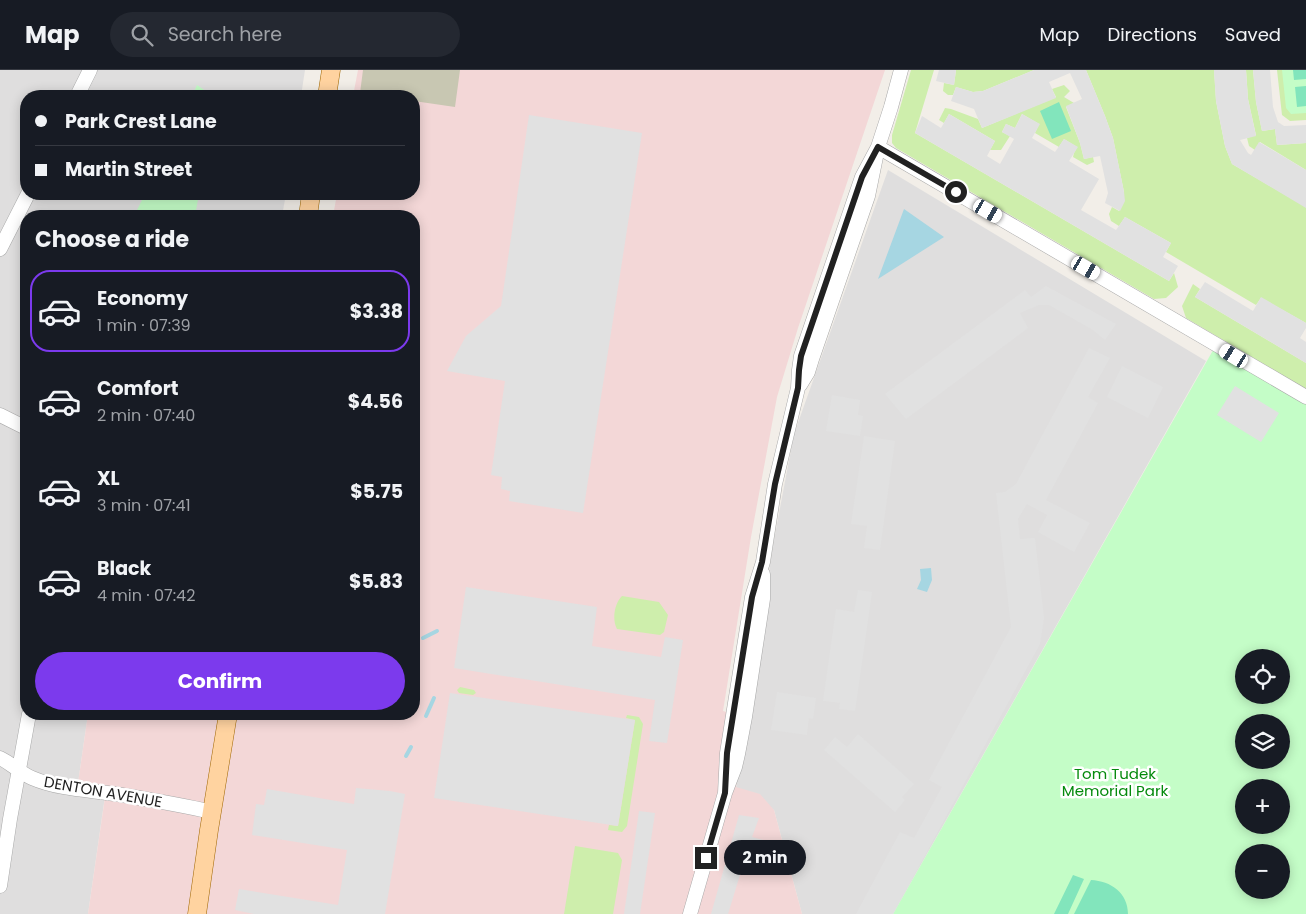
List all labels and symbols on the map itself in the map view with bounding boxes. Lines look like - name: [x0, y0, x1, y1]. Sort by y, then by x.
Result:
- route start: [945, 181, 967, 203]
- car: [971, 197, 1004, 225]
- car: [1069, 254, 1102, 282]
- car: [1217, 342, 1250, 370]
- park label: Tom Tudek Memorial Park: [1062, 763, 1169, 801]
- street label: DENTON AVENUE: [42, 771, 164, 812]
- callout: 2 min: [724, 840, 806, 876]
- route end: [695, 847, 717, 869]

